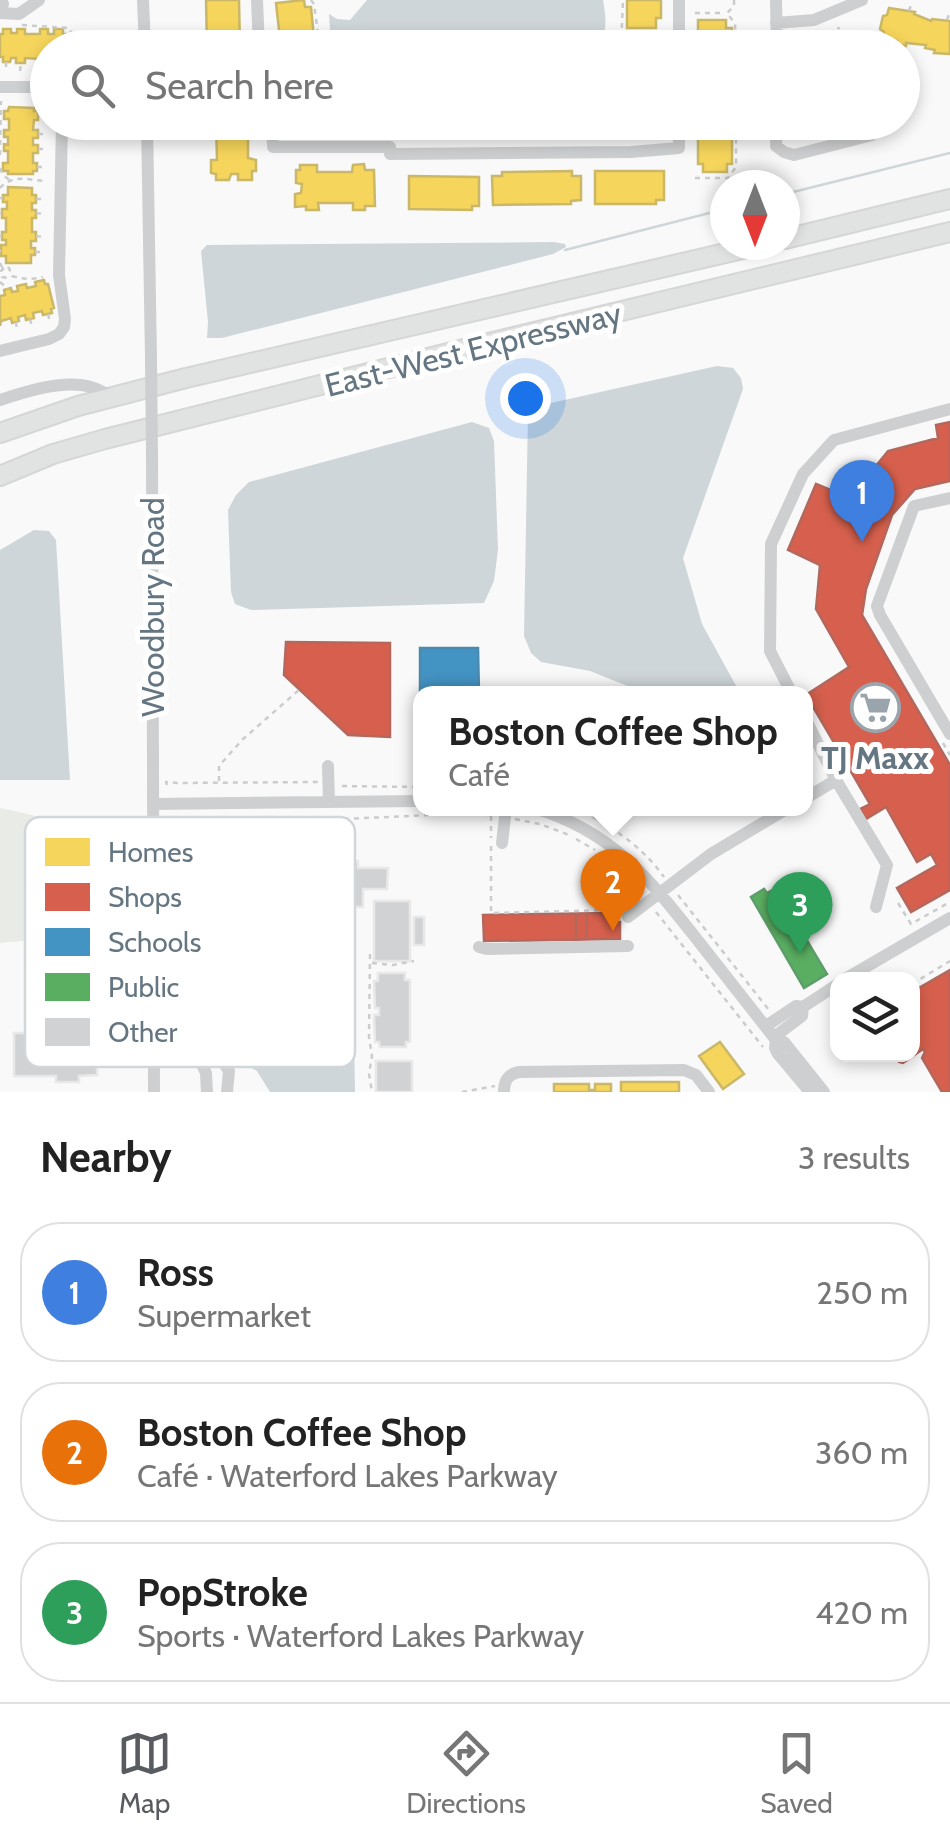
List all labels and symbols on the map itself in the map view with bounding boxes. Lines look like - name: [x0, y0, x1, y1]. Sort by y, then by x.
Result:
- north arrow: [710, 170, 800, 260]
- street label: East-West Expressway: [321, 293, 625, 405]
- your location: [500, 373, 551, 424]
- pin: 1: [830, 460, 894, 542]
- street label: Woodbury Road: [133, 497, 172, 717]
- supermarket icon: TJ Maxx: [849, 681, 901, 733]
- place label: TJ Maxx: [821, 738, 929, 777]
- legend: [25, 817, 355, 1067]
- text: Homes: [108, 835, 193, 869]
- pin: 2: [580, 848, 646, 931]
- pin: 3: [768, 872, 832, 954]
- text: Shops: [108, 880, 182, 914]
- text: Schools: [108, 925, 201, 959]
- text: Public: [108, 970, 179, 1004]
- text: Other: [108, 1015, 178, 1049]

